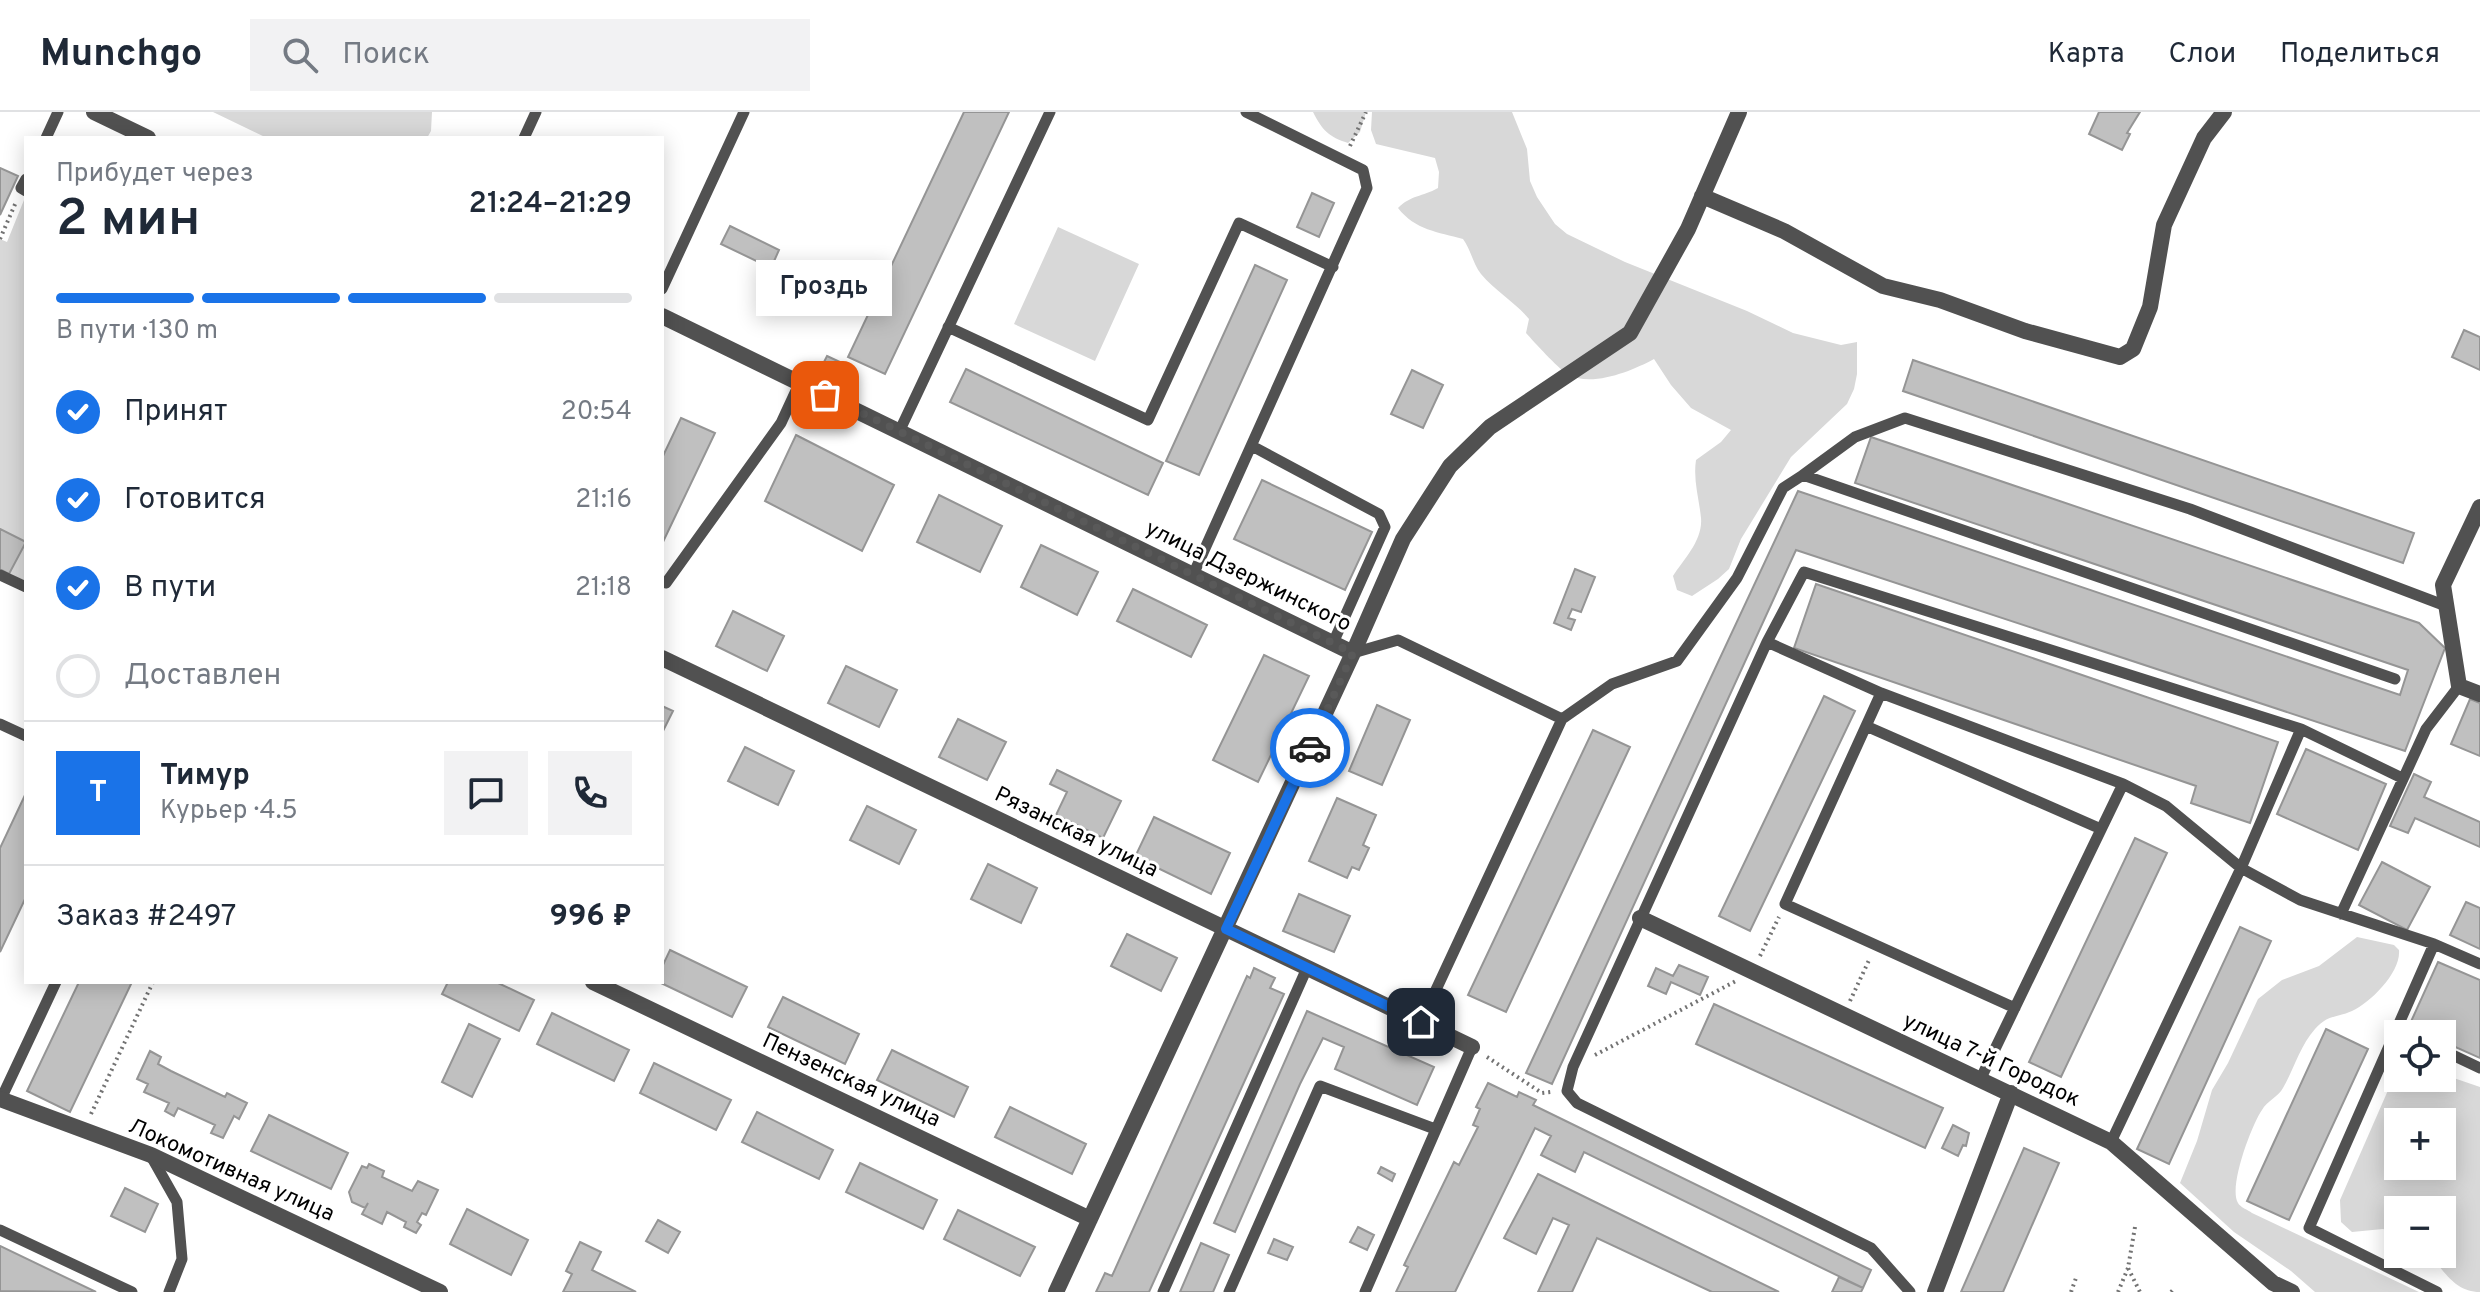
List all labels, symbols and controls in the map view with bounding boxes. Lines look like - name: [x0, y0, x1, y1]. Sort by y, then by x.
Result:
- search box: [250, 19, 810, 91]
- text: Munchgo: [40, 31, 202, 80]
- icon: search: [278, 33, 322, 77]
- text: Поиск: [342, 37, 430, 74]
- text: Карта: [2048, 37, 2124, 73]
- text: Слои: [2168, 37, 2236, 73]
- text: Поделиться: [2280, 37, 2440, 73]
- text: Прибудет через: [56, 158, 254, 191]
- text: 21:24–21:29: [469, 186, 632, 223]
- text: 2 мин: [56, 188, 200, 254]
- callout: Гроздь: [757, 259, 893, 315]
- text: Гроздь: [780, 271, 868, 304]
- text: В пути · 130 m: [56, 315, 218, 348]
- pin: [791, 361, 859, 429]
- icon: bag: [803, 373, 847, 417]
- icon: check: [56, 390, 100, 434]
- text: Принят: [124, 394, 228, 431]
- text: 20:54: [561, 396, 632, 429]
- icon: check: [56, 478, 100, 522]
- text: Готовится: [124, 482, 266, 519]
- text: 21:16: [575, 484, 632, 517]
- street label: улица Дзержинского: [1141, 515, 1355, 639]
- icon: check: [56, 566, 100, 610]
- text: В пути: [124, 570, 216, 607]
- text: 21:18: [575, 572, 632, 605]
- text: Доставлен: [124, 658, 281, 695]
- courier: [1270, 708, 1350, 788]
- icon: car: [1288, 726, 1332, 770]
- button: chat: [444, 751, 528, 835]
- button: phone: [548, 751, 632, 835]
- text: Тимур: [160, 758, 250, 795]
- text: Т: [89, 775, 107, 812]
- street label: Рязанская улица: [990, 782, 1162, 884]
- text: Курьер · 4.5: [160, 795, 298, 828]
- text: Заказ #2497: [56, 899, 236, 936]
- text: 996 ₽: [549, 899, 632, 936]
- pin: [1387, 988, 1455, 1056]
- icon: home: [1399, 1000, 1443, 1044]
- street label: улица 7-й Городок: [1898, 1008, 2084, 1114]
- map controls: [2384, 1020, 2456, 1268]
- button: locate: [2384, 1020, 2456, 1092]
- street label: Пензенская улица: [758, 1028, 944, 1134]
- button: +: [2384, 1108, 2456, 1180]
- street label: Локомотивная улица: [124, 1113, 338, 1229]
- button: −: [2384, 1196, 2456, 1268]

